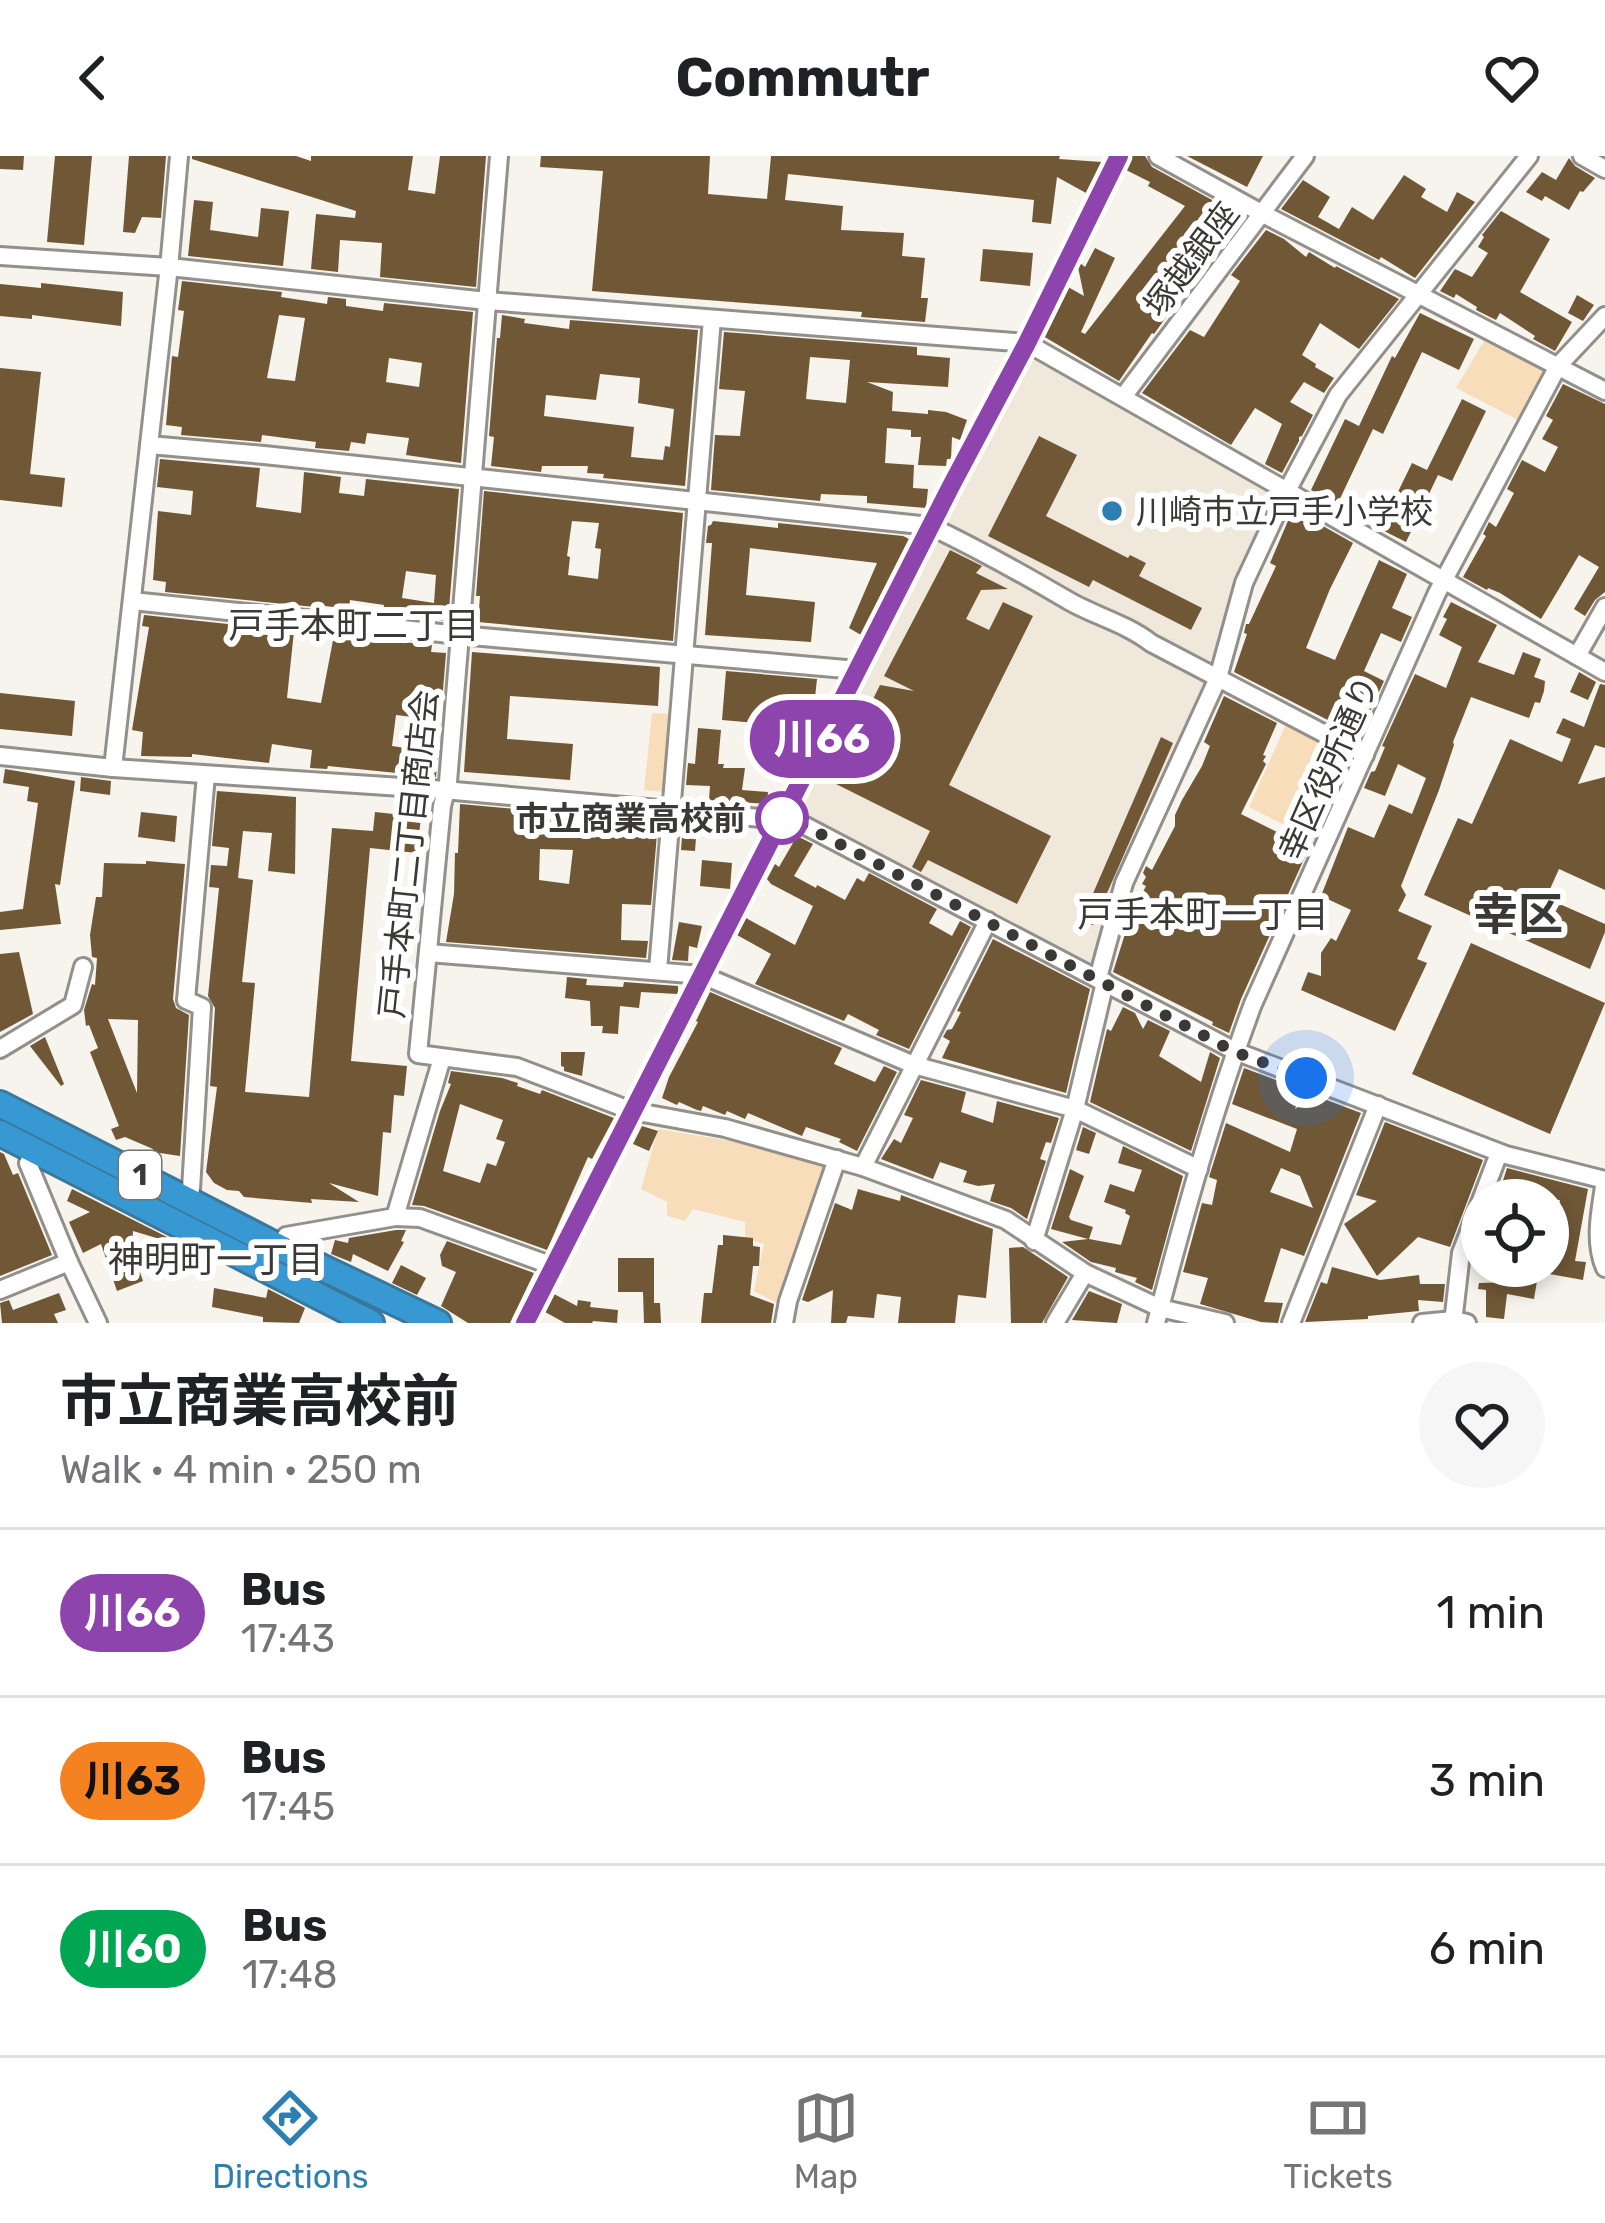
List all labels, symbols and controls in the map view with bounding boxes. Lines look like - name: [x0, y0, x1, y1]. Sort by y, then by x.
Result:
- icon: back: [60, 45, 126, 111]
- icon: heart: [1479, 45, 1545, 111]
- text: Commutr: [675, 46, 930, 110]
- street label: 塚越銀座: [1136, 195, 1247, 324]
- place label: 川崎市立戸手小学校: [1136, 492, 1433, 531]
- marker: 川崎市立戸手小学校: [1099, 498, 1125, 524]
- district label: 戸手本町二丁目: [228, 604, 480, 647]
- street label: 幸区役所通り: [1270, 670, 1387, 867]
- street label: 戸手本町二丁目商店会: [372, 688, 445, 1020]
- line badge: 川66: [753, 700, 891, 778]
- text: 川66: [774, 714, 870, 764]
- marker: 市立商業高校前: [757, 793, 807, 843]
- place label: 市立商業高校前: [515, 799, 746, 838]
- district label: 幸区: [1473, 888, 1563, 941]
- district label: 戸手本町一丁目: [1077, 893, 1329, 936]
- your location: [1276, 1048, 1336, 1108]
- road number: 1: [119, 1151, 161, 1199]
- map controls: [1461, 1179, 1569, 1287]
- button: locate: [1461, 1179, 1569, 1287]
- district label: 神明町一丁目: [108, 1238, 324, 1281]
- button: heart: [1419, 1362, 1545, 1488]
- text: 市立商業高校前: [60, 1368, 459, 1435]
- text: Walk · 4 min · 250 m: [60, 1447, 422, 1493]
- text: Bus: [241, 1563, 326, 1616]
- text: 1 min: [1437, 1586, 1545, 1639]
- text: 川66: [84, 1588, 181, 1638]
- text: 17:43: [241, 1616, 335, 1662]
- text: Bus: [241, 1731, 326, 1784]
- text: 3 min: [1429, 1754, 1545, 1807]
- text: 川63: [84, 1756, 181, 1806]
- text: 17:45: [241, 1784, 335, 1830]
- text: Bus: [242, 1899, 327, 1952]
- text: 6 min: [1429, 1922, 1545, 1975]
- text: 川60: [84, 1924, 182, 1974]
- text: 17:48: [242, 1952, 338, 1998]
- tab: Directions: [212, 2085, 368, 2196]
- tab: Map: [793, 2085, 859, 2196]
- tab: Tickets: [1283, 2085, 1393, 2196]

